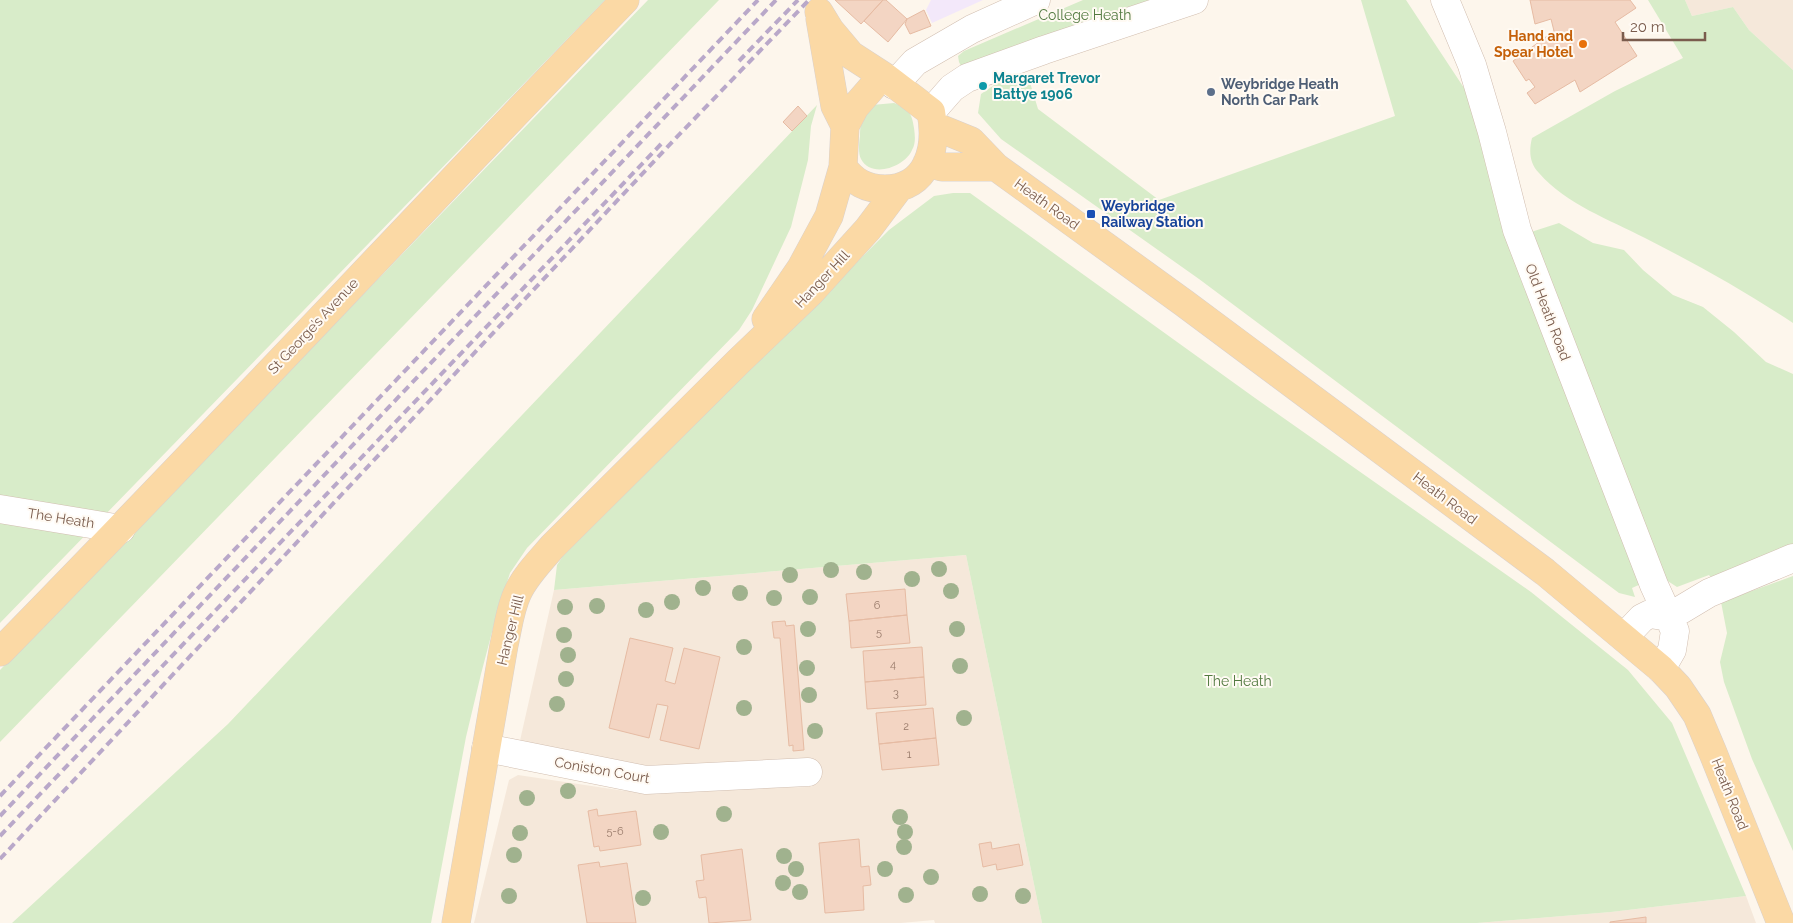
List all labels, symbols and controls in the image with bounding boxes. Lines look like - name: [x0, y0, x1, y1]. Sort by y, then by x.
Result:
- park label: College Heath: [1038, 7, 1132, 23]
- scale bar: [1623, 10, 1706, 42]
- text: 20 m: [1630, 18, 1665, 36]
- place label: Hand and Spear Hotel: [1494, 28, 1574, 60]
- marker: Hand and Spear Hotel: [1577, 38, 1589, 50]
- place label: Margaret Trevor Battye 1906: [993, 70, 1101, 102]
- place label: Weybridge Heath North Car Park: [1221, 76, 1339, 108]
- marker: Margaret Trevor Battye 1906: [977, 80, 989, 92]
- marker: Weybridge Heath North Car Park: [1205, 86, 1217, 98]
- street label: Heath Road: [1012, 175, 1082, 233]
- place label: Weybridge Railway Station: [1101, 198, 1204, 230]
- marker: Weybridge Railway Station: [1085, 208, 1097, 220]
- street label: Hanger Hill: [792, 247, 853, 311]
- street label: Old Heath Road: [1522, 261, 1574, 363]
- street label: St George’s Avenue: [265, 275, 361, 377]
- street label: Heath Road: [1410, 469, 1480, 527]
- street label: The Heath: [26, 505, 96, 531]
- street label: Hanger Hill: [494, 593, 527, 667]
- house number: 6: [874, 599, 881, 612]
- house number: 5: [876, 626, 882, 639]
- house number: 4: [890, 658, 896, 671]
- park label: The Heath: [1204, 673, 1272, 689]
- house number: 3: [893, 687, 899, 700]
- house number: 2: [903, 720, 909, 733]
- house number: 1: [907, 748, 912, 761]
- street label: Coniston Court: [553, 754, 651, 786]
- street label: Heath Road: [1708, 756, 1752, 832]
- house number: 5-6: [606, 825, 624, 838]

